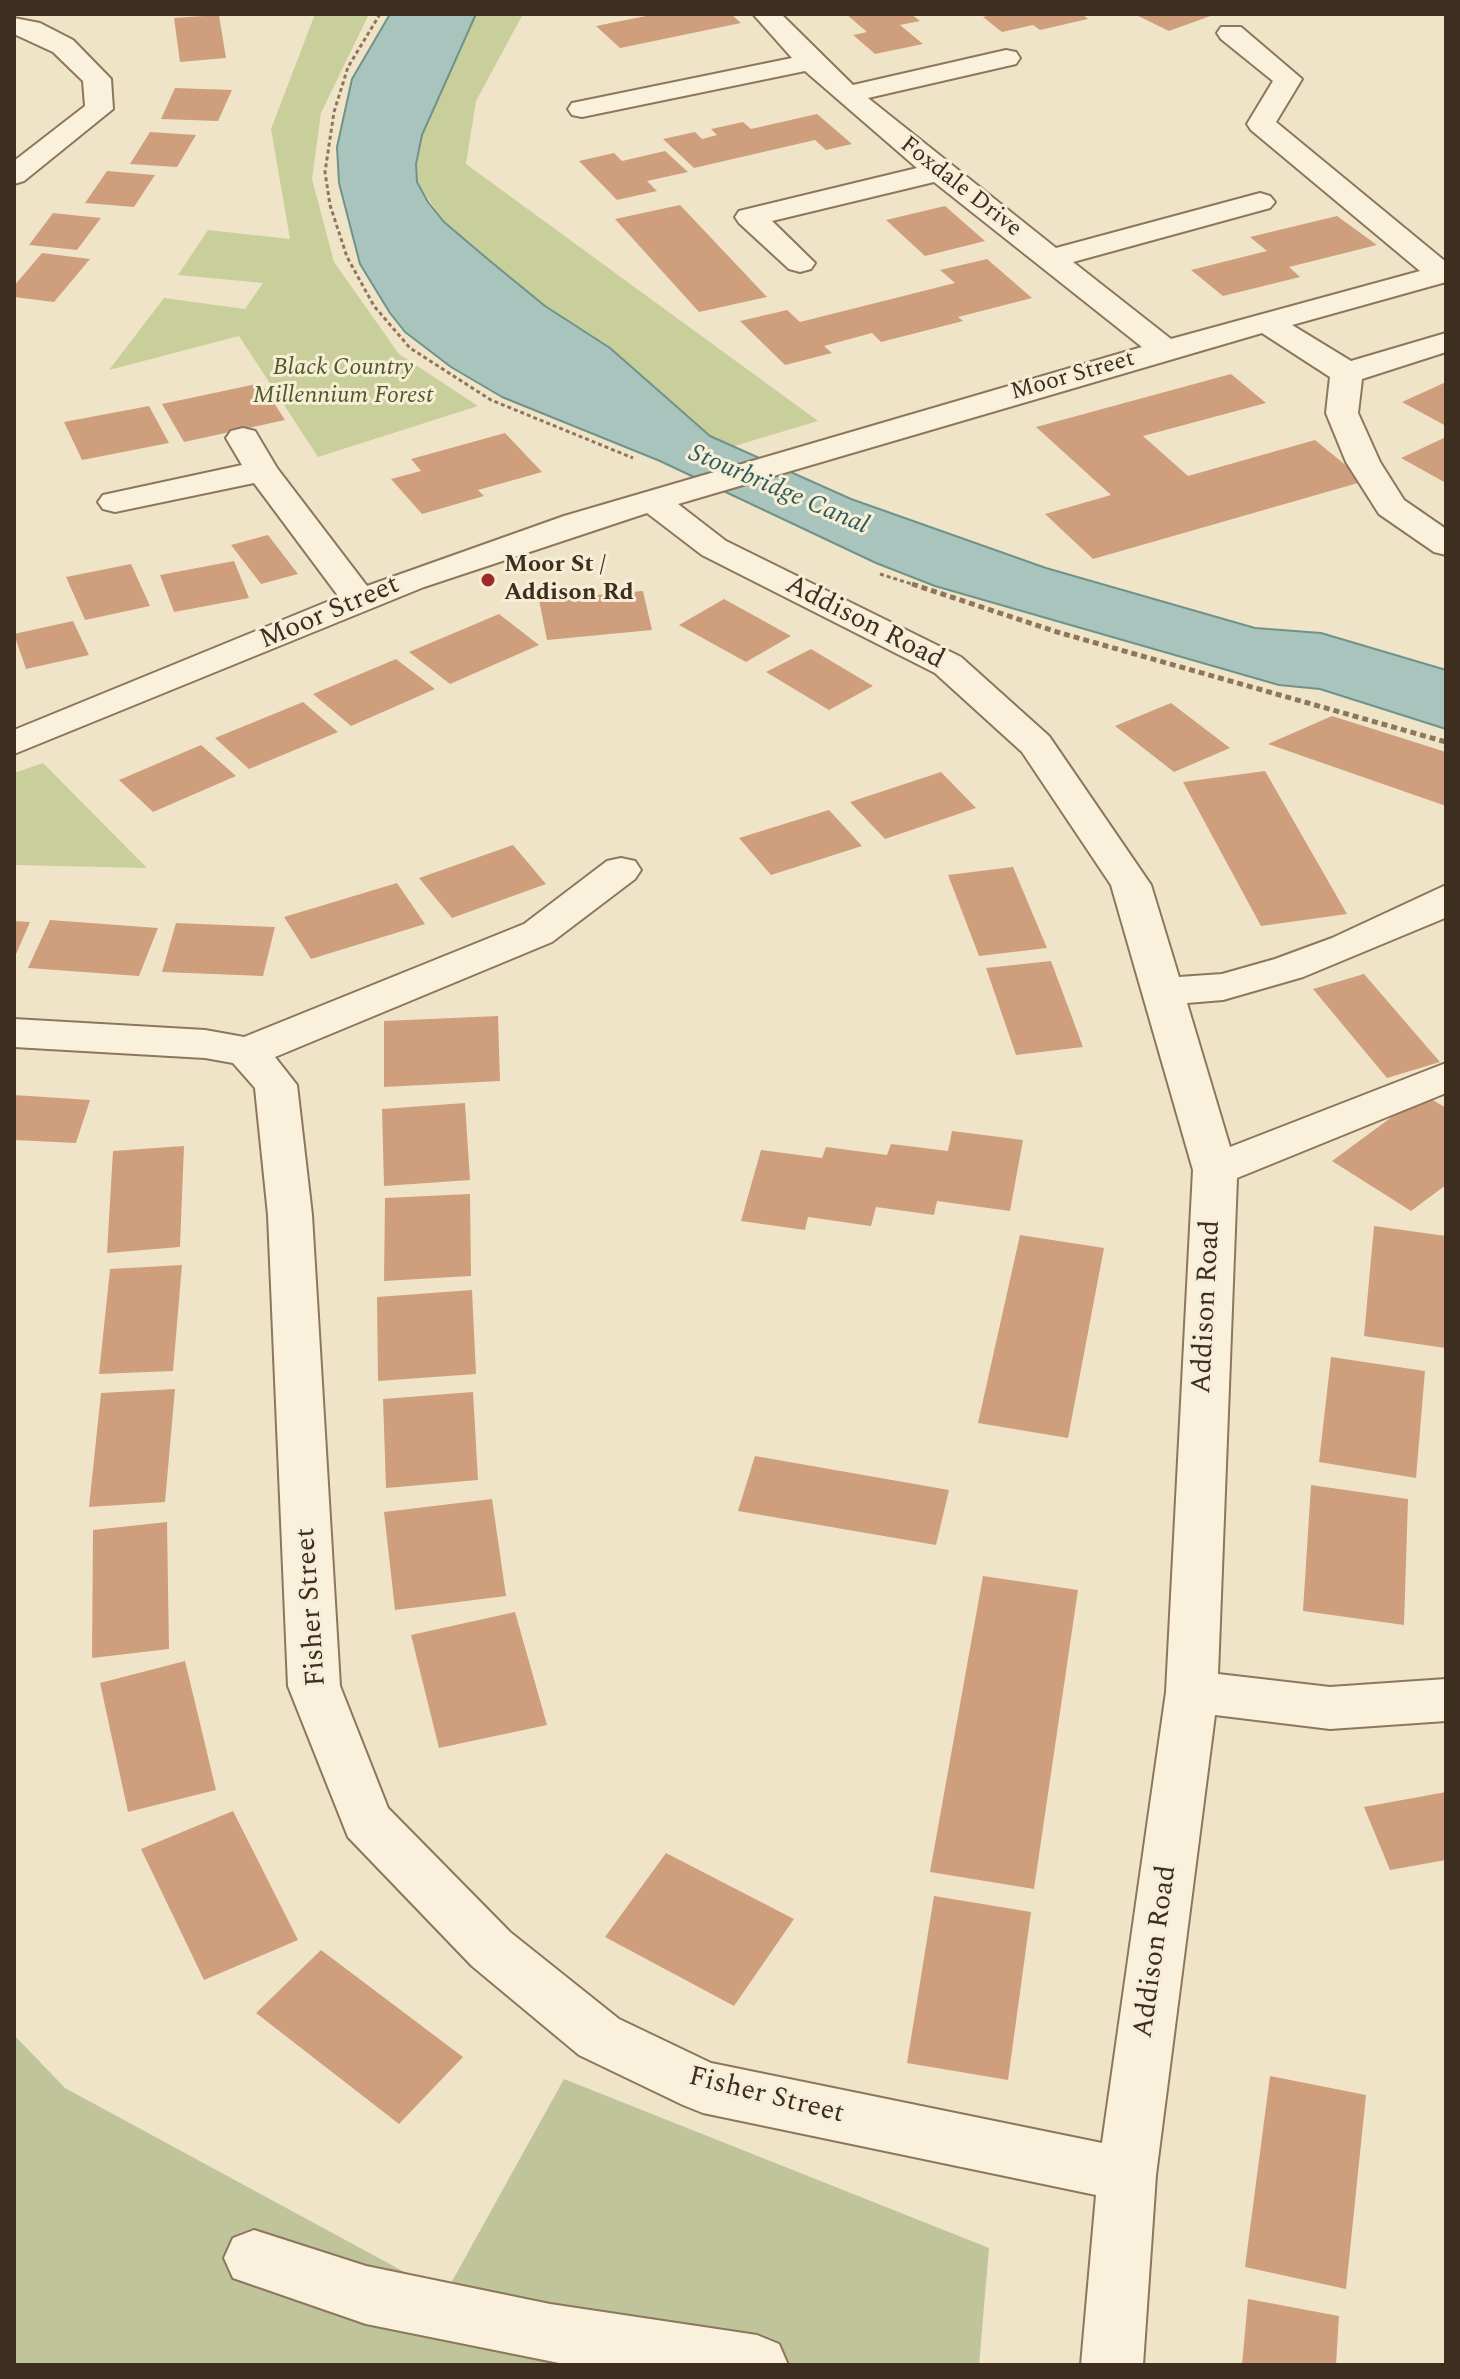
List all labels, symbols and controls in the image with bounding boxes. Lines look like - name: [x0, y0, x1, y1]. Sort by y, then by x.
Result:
- street label: Foxdale Drive: [893, 131, 1027, 245]
- street label: Moor Street: [1008, 346, 1138, 408]
- park label: Black Country Millennium Forest: [253, 355, 433, 411]
- water label: Stourbridge Canal: [683, 439, 873, 543]
- place label: Moor St / Addison Rd: [504, 552, 634, 608]
- street label: Moor Street: [255, 569, 405, 659]
- street label: Addison Road: [779, 570, 949, 678]
- marker: Moor St / Addison Rd: [479, 571, 497, 589]
- street label: Addison Road: [1187, 1219, 1229, 1395]
- street label: Fisher Street: [291, 1526, 335, 1688]
- street label: Addison Road: [1128, 1863, 1186, 2041]
- street label: Fisher Street: [685, 2061, 847, 2133]

